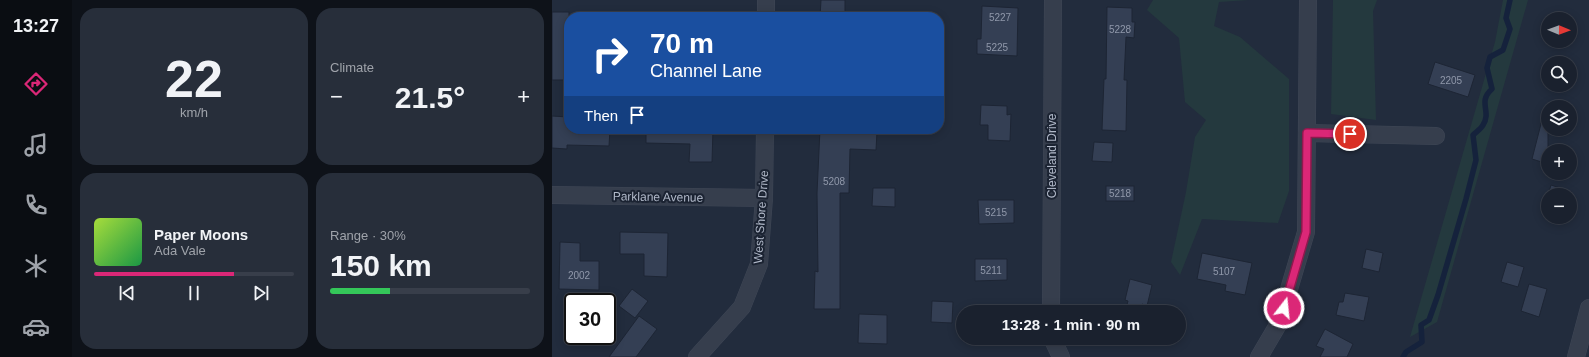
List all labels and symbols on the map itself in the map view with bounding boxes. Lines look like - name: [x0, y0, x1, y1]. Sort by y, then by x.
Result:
- house number: 5227: [989, 12, 1012, 23]
- north arrow: [1541, 12, 1577, 48]
- house number: 5228: [1109, 24, 1132, 35]
- house number: 5225: [986, 42, 1009, 53]
- house number: 2205: [1440, 75, 1463, 86]
- street label: Cleveland Drive: [1045, 113, 1059, 198]
- pin: [1333, 117, 1367, 151]
- street label: West Shore Drive: [751, 169, 771, 264]
- house number: 5208: [823, 176, 846, 187]
- house number: 5218: [1109, 188, 1132, 199]
- street label: Parklane Avenue: [613, 189, 704, 205]
- house number: 5215: [985, 207, 1008, 218]
- house number: 5211: [980, 265, 1002, 276]
- house number: 5107: [1213, 266, 1236, 277]
- house number: 2002: [568, 270, 591, 281]
- position arrow: [1263, 287, 1305, 329]
- speed limit sign: 30: [564, 293, 616, 345]

